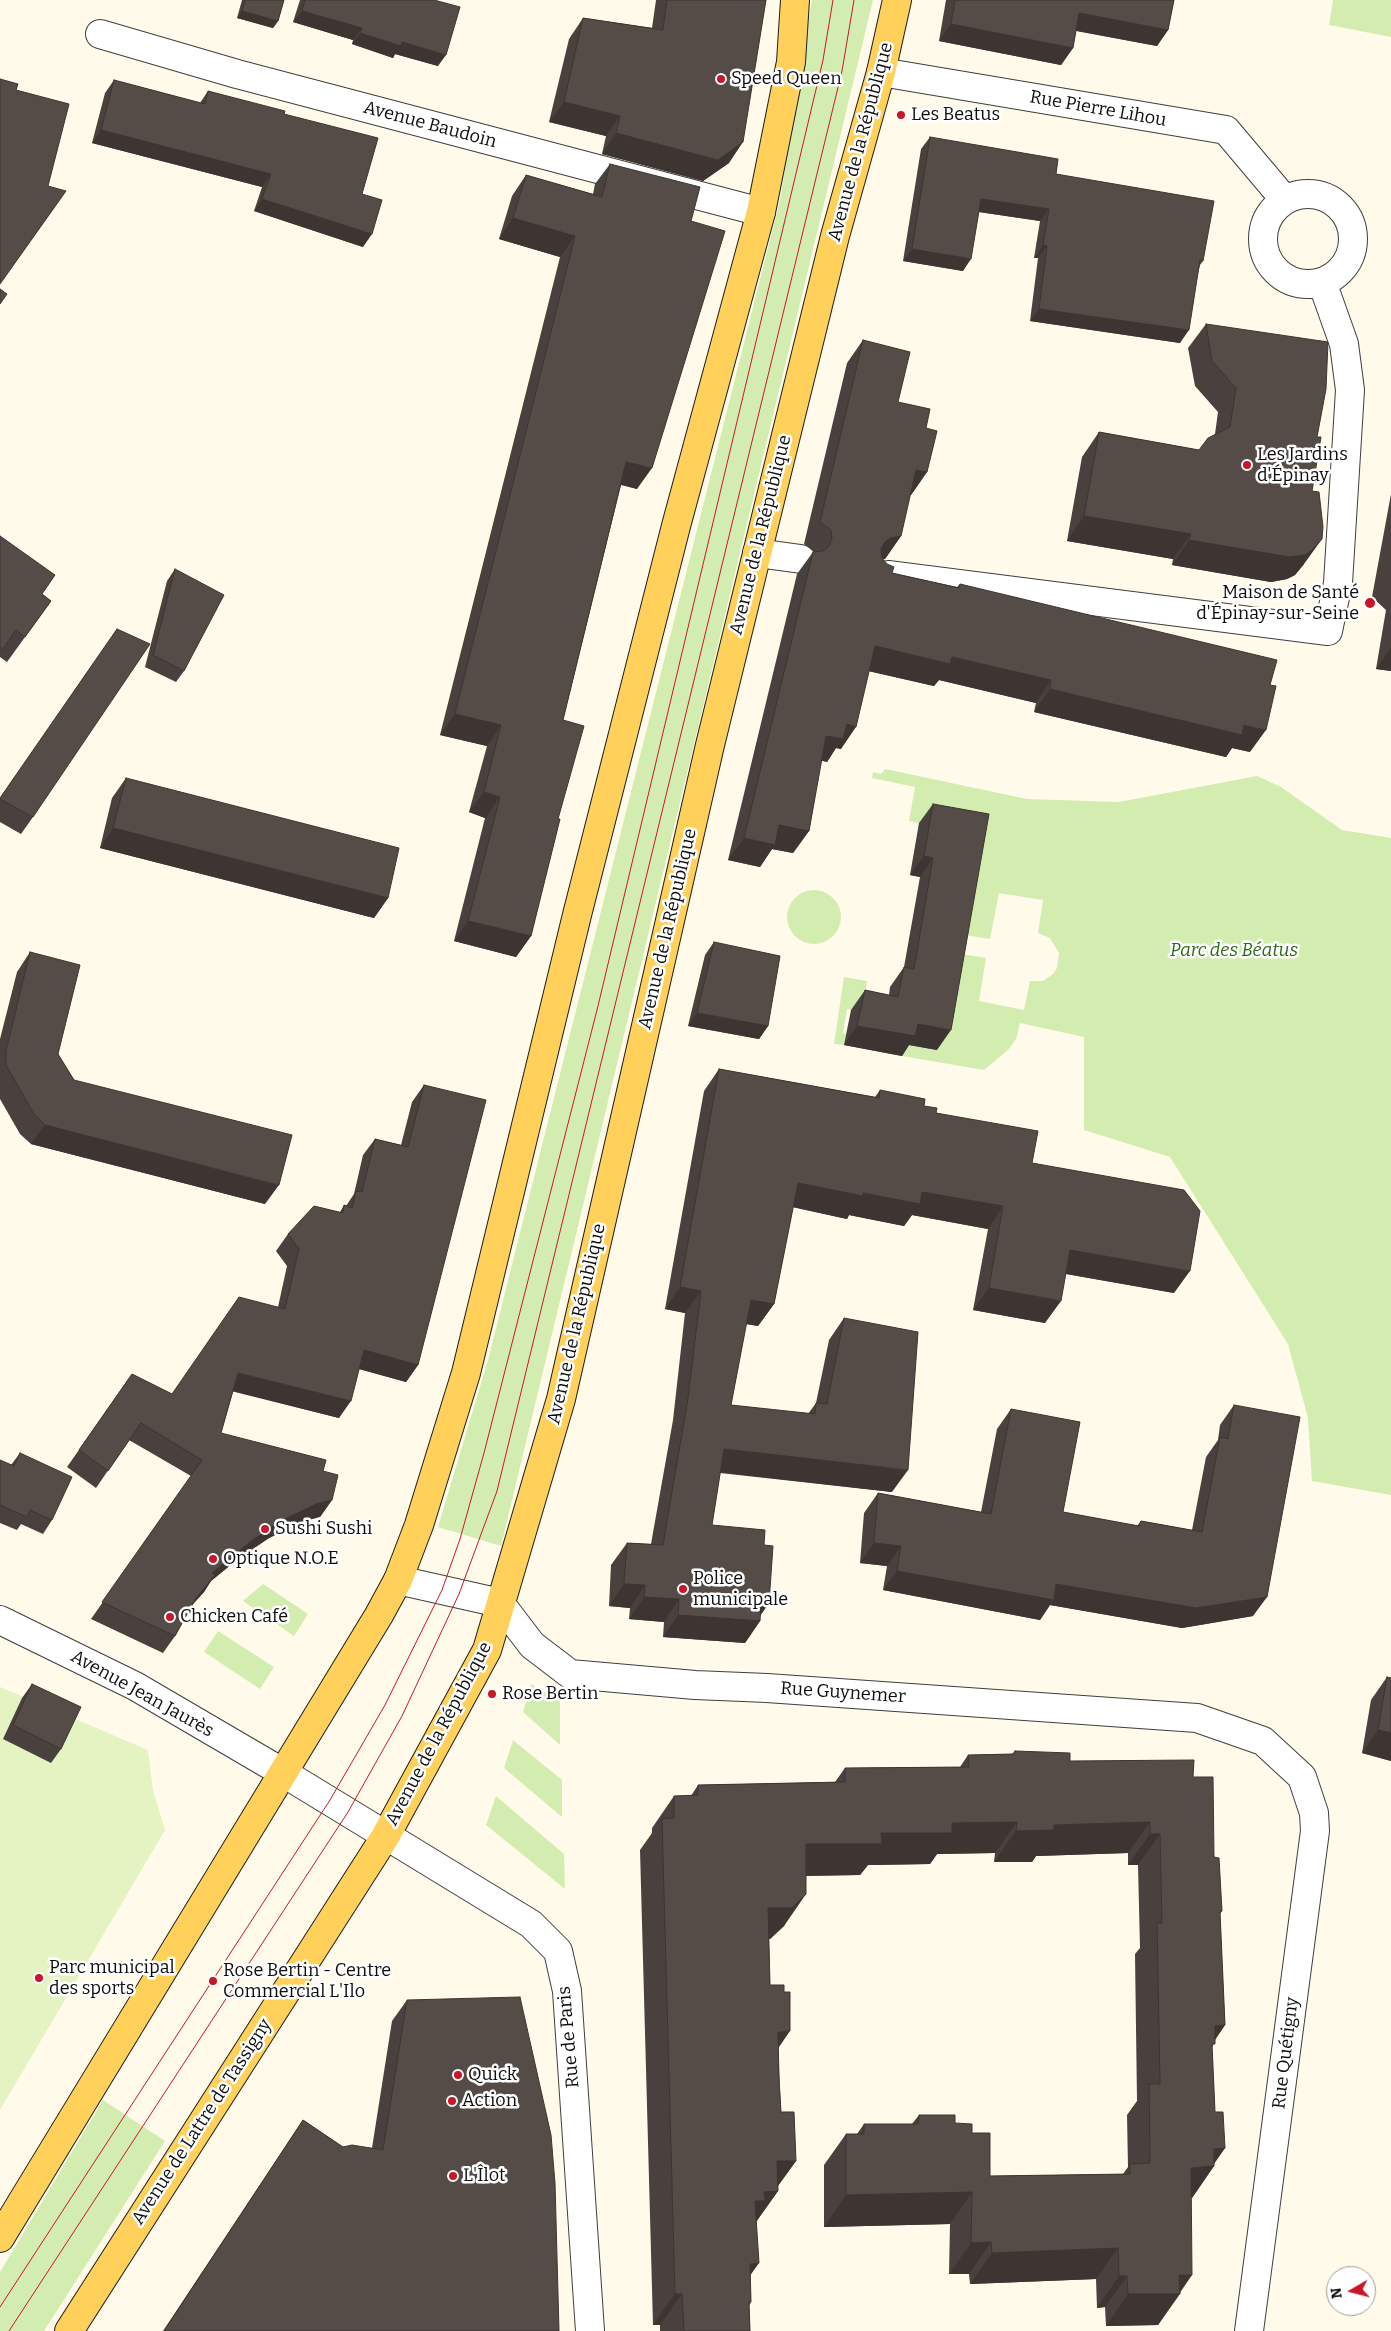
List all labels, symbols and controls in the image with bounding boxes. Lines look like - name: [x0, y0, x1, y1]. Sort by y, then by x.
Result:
- street label: Avenue de la République: [824, 40, 898, 244]
- place label: Speed Queen: [731, 68, 842, 90]
- marker: Speed Queen: [715, 73, 727, 85]
- street label: Rue Pierre Lihou: [1028, 86, 1168, 132]
- street label: Avenue Baudoin: [361, 97, 499, 153]
- place label: Les Beatus: [911, 104, 1000, 126]
- marker: Les Beatus: [895, 109, 907, 121]
- street label: Avenue de la République: [726, 433, 796, 637]
- place label: Les Jardins d'Épinay: [1257, 444, 1348, 486]
- marker: Les Jardins d'Épinay: [1241, 459, 1253, 471]
- place label: Maison de Santé d'Épinay-sur-Seine: [1196, 582, 1359, 624]
- marker: Maison de Santé d'Épinay-sur-Seine: [1363, 596, 1377, 610]
- street label: Avenue de la République: [634, 827, 702, 1031]
- park label: Parc des Béatus: [1170, 940, 1298, 962]
- street label: Avenue de la République: [543, 1222, 611, 1426]
- place label: Sushi Sushi: [275, 1518, 372, 1540]
- marker: Sushi Sushi: [259, 1523, 271, 1535]
- place label: Optique N.O.E: [223, 1548, 339, 1570]
- marker: Optique N.O.E: [207, 1553, 219, 1565]
- place label: Police municipale: [693, 1568, 788, 1610]
- marker: Police municipale: [677, 1583, 689, 1595]
- place label: Chicken Café: [180, 1606, 288, 1628]
- marker: Chicken Café: [164, 1611, 176, 1623]
- street label: Avenue de la République: [381, 1638, 497, 1830]
- street label: Avenue Jean Jaurès: [67, 1646, 217, 1742]
- street label: Rue Guynemer: [780, 1678, 906, 1708]
- place label: Rose Bertin: [502, 1683, 598, 1705]
- marker: Rose Bertin: [486, 1688, 498, 1700]
- place label: Parc municipal des sports: [49, 1957, 175, 2000]
- place label: Rose Bertin - Centre Commercial L'Ilo: [223, 1960, 391, 2002]
- marker: Parc municipal des sports: [33, 1972, 45, 1984]
- marker: Rose Bertin - Centre Commercial L'Ilo: [207, 1975, 219, 1987]
- street label: Rue de Paris: [554, 1985, 584, 2089]
- street label: Rue Quétigny: [1268, 1996, 1304, 2110]
- street label: Avenue de Lattre de Tassigny: [127, 2015, 277, 2229]
- place label: Quick: [468, 2064, 517, 2086]
- marker: Quick: [452, 2069, 464, 2081]
- place label: Action: [462, 2090, 517, 2112]
- marker: Action: [446, 2095, 458, 2107]
- place label: L'Îlot: [463, 2165, 506, 2187]
- marker: L'Îlot: [447, 2170, 459, 2182]
- north arrow: [1326, 2266, 1376, 2316]
- text: N: [1327, 2286, 1346, 2300]

